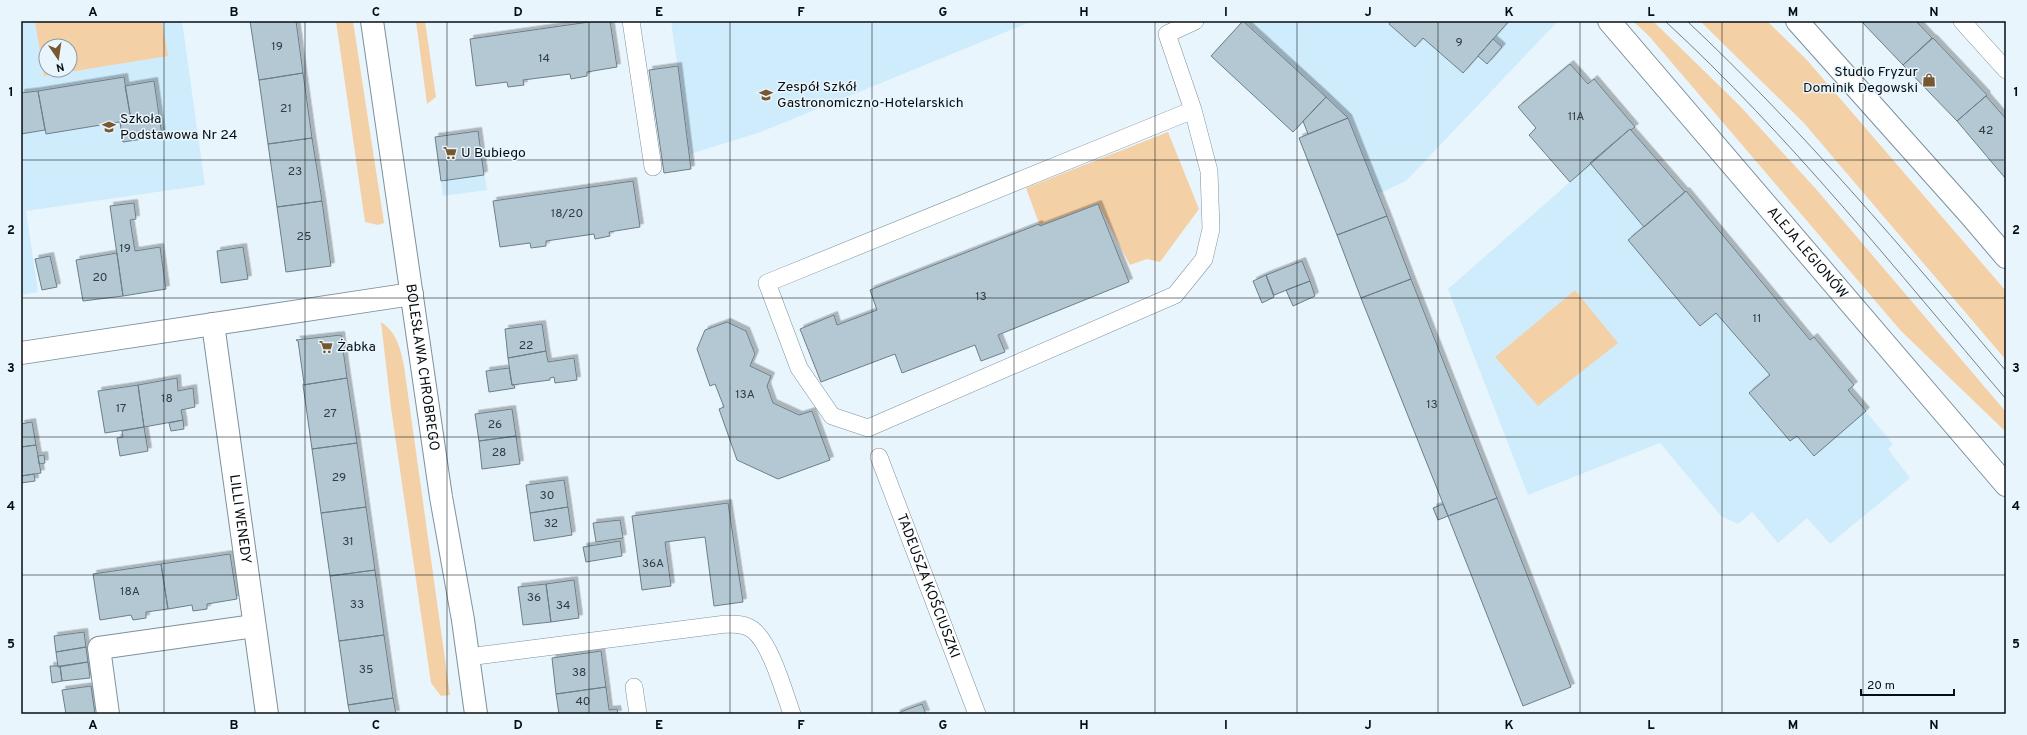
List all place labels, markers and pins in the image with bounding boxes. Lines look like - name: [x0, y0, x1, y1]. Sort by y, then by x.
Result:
- place label: Studio Fryzur Dominik Degowski: [1803, 64, 1919, 97]
- shop icon: Studio Fryzur Dominik Degowski: [1921, 72, 1937, 88]
- place label: Zespół Szkół Gastronomiczno-Hotelarskich: [777, 79, 964, 112]
- school or university icon: Zespół Szkół Gastronomiczno-Hotelarskich: [758, 87, 774, 103]
- place label: Szkoła Podstawowa Nr 24: [120, 111, 237, 144]
- school or university icon: Szkoła Podstawowa Nr 24: [101, 119, 117, 135]
- supermarket icon: U Bubiego: [442, 145, 458, 161]
- place label: U Bubiego: [461, 145, 526, 162]
- place label: Żabka: [337, 338, 376, 356]
- supermarket icon: Żabka: [318, 339, 334, 355]

